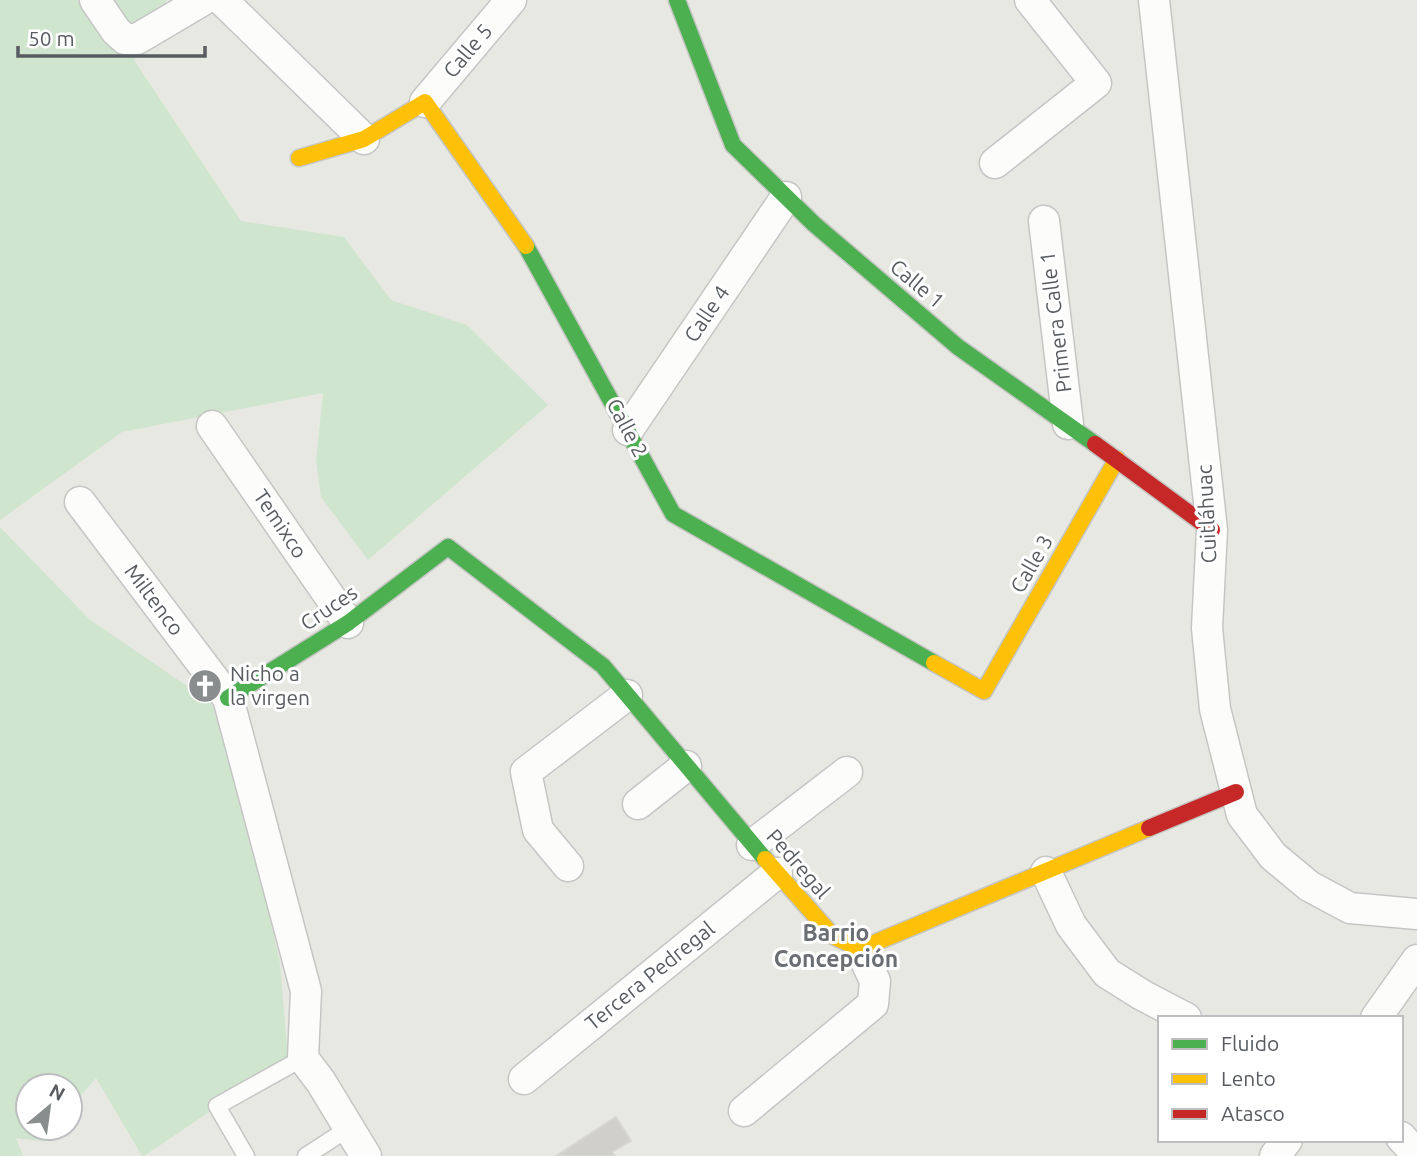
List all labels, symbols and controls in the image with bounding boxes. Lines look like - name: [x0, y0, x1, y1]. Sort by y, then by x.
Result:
- scale bar: [18, 14, 205, 58]
- street label: Calle 5: [438, 19, 497, 82]
- text: 50 m: [28, 26, 75, 50]
- street label: Primera Calle 1: [1034, 250, 1076, 394]
- street label: Calle 1: [886, 254, 949, 313]
- street label: Calle 4: [679, 281, 734, 346]
- street label: Calle 2: [603, 394, 653, 461]
- street label: Cuitláhuac: [1191, 464, 1221, 564]
- street label: Temixco: [249, 484, 313, 562]
- street label: Calle 3: [1005, 530, 1057, 597]
- street label: Miltenco: [120, 559, 189, 640]
- street label: Cruces: [296, 580, 361, 635]
- place label: Nicho a la virgen: [230, 661, 310, 709]
- church icon: Nicho a la virgen: [186, 667, 224, 705]
- street label: Pedregal: [762, 824, 835, 903]
- street label: Tercera Pedregal: [580, 916, 719, 1035]
- district label: Barrio Concepción: [774, 920, 898, 971]
- legend: [1158, 1016, 1403, 1142]
- text: Fluido: [1221, 1031, 1279, 1055]
- text: Lento: [1221, 1066, 1276, 1090]
- north arrow: [14, 1072, 84, 1142]
- text: N: [46, 1079, 69, 1105]
- text: Atasco: [1221, 1101, 1285, 1125]

